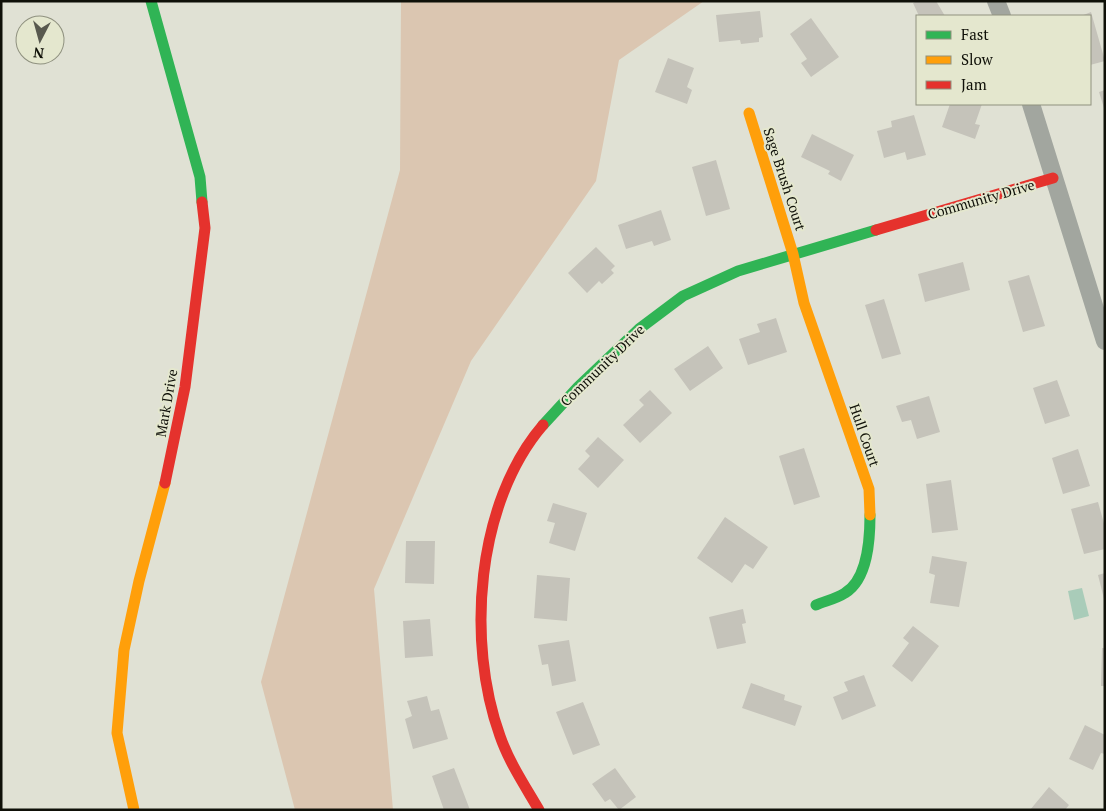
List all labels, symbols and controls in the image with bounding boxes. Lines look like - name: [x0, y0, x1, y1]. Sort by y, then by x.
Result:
- north arrow: [15, 15, 65, 65]
- legend: [916, 15, 1091, 105]
- text: Fast: [961, 24, 989, 44]
- text: N: [32, 43, 45, 63]
- text: Slow: [961, 49, 994, 69]
- text: Jam: [961, 74, 987, 94]
- street label: Sage Brush Court: [759, 125, 811, 234]
- street label: Community Drive: [925, 175, 1037, 223]
- street label: Community Drive: [556, 320, 648, 410]
- street label: Mark Drive: [151, 368, 181, 438]
- street label: Hull Court: [845, 401, 885, 470]

